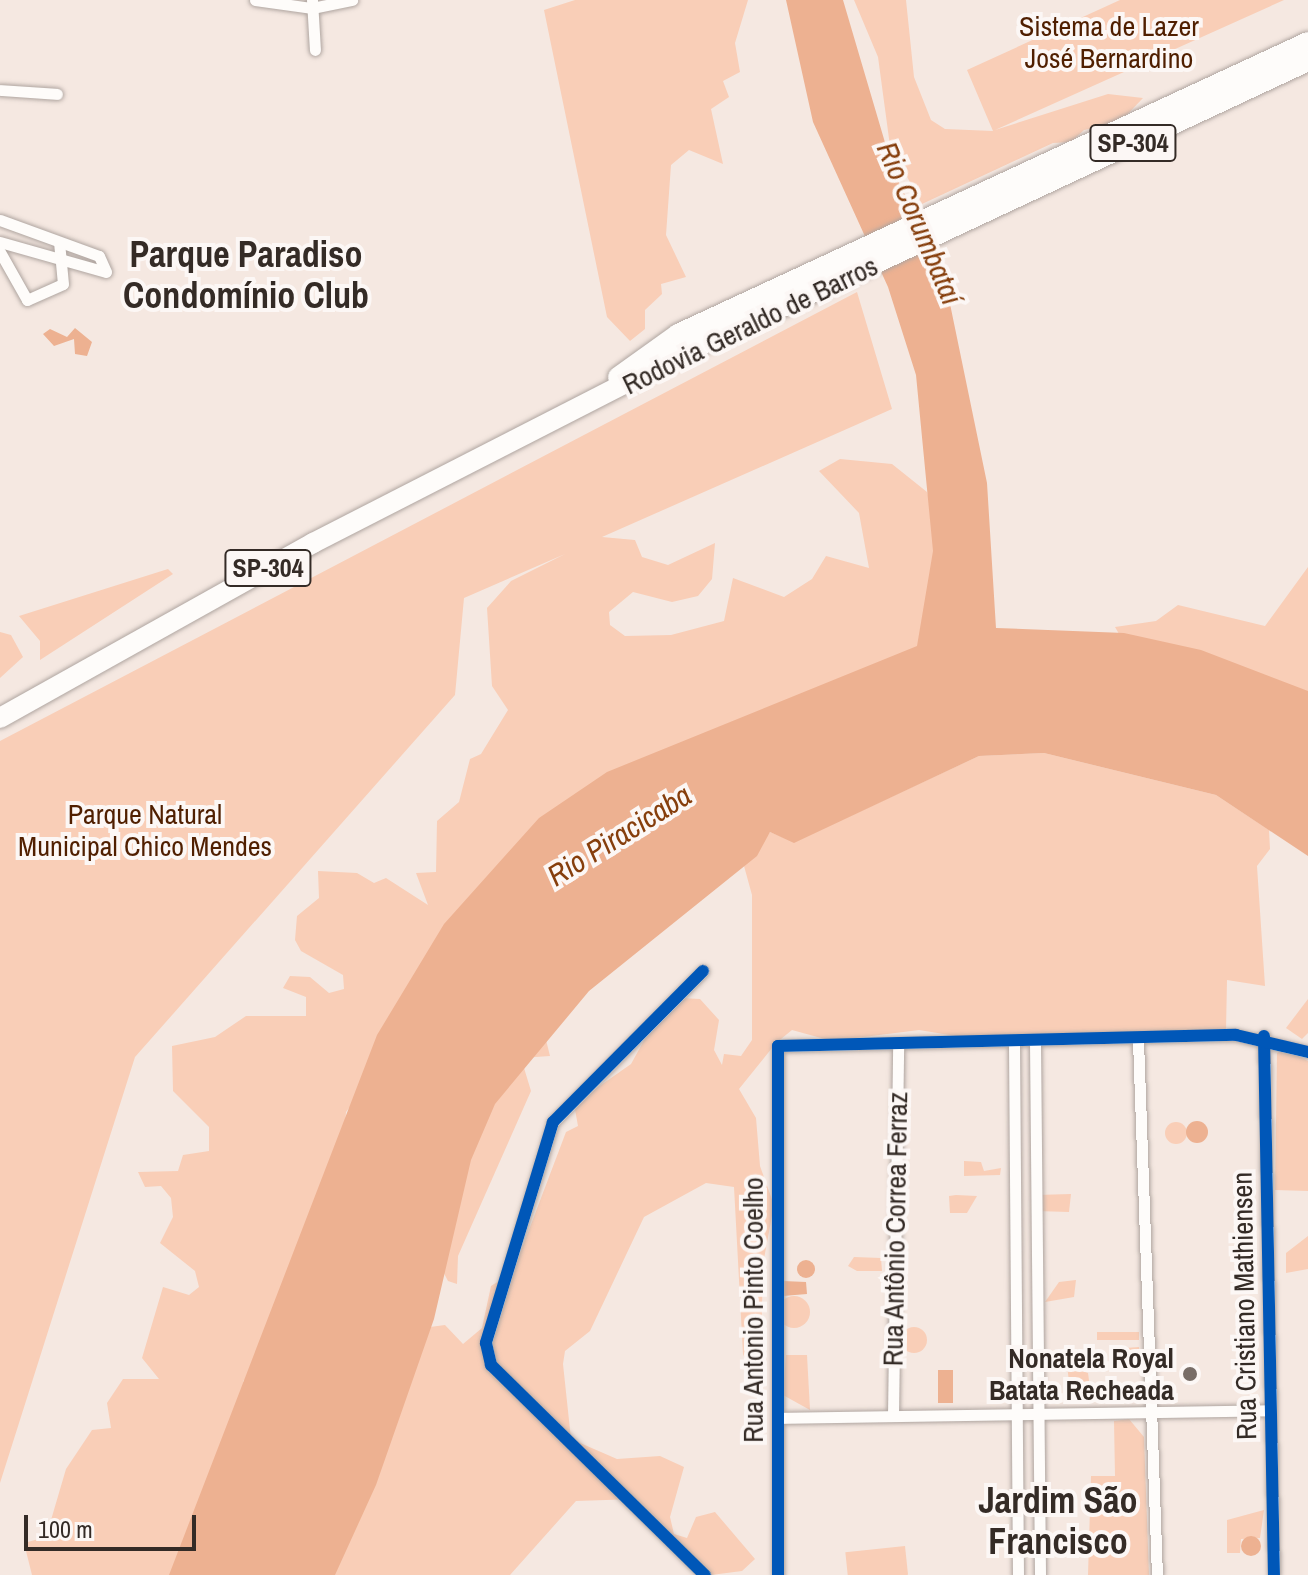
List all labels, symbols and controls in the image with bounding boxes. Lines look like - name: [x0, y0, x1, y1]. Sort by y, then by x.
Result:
- park label: Sistema de Lazer José Bernardino: [1019, 9, 1199, 75]
- road number: SP-304: [1089, 121, 1177, 165]
- water label: Rio Corumbataí: [870, 136, 970, 310]
- district label: Parque Paradiso Condomínio Club: [123, 232, 369, 317]
- street label: Rodovia Geraldo de Barros: [617, 249, 883, 401]
- road number: SP-304: [224, 546, 312, 590]
- water label: Rio Piracicaba: [540, 777, 698, 893]
- park label: Parque Natural Municipal Chico Mendes: [18, 797, 272, 863]
- street label: Rua Antônio Correa Ferraz: [876, 1091, 914, 1367]
- street label: Rua Cristiano Mathiensen: [1225, 1172, 1263, 1440]
- street label: Rua Antonio Pinto Coelho: [736, 1177, 770, 1443]
- place label: Nonatela Royal Batata Recheada: [989, 1341, 1174, 1407]
- marker: Nonatela Royal Batata Recheada: [1181, 1365, 1199, 1383]
- district label: Jardim São Francisco: [978, 1478, 1138, 1563]
- scale bar: [28, 1499, 200, 1549]
- text: 100 m: [38, 1513, 93, 1545]

